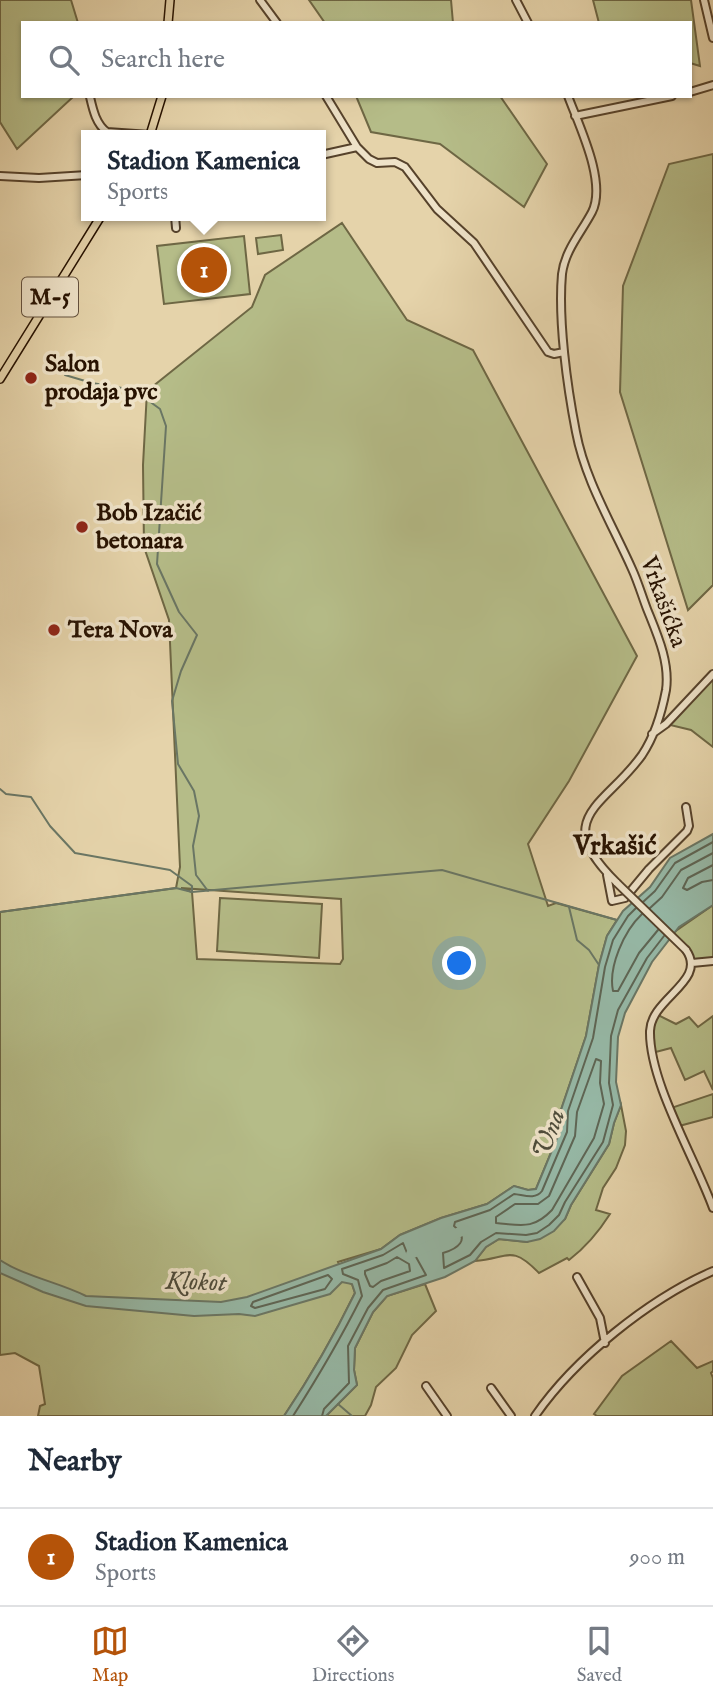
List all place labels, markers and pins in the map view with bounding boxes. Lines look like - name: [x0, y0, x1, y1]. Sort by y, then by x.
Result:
- pin: 1: [181, 244, 227, 296]
- place label: Salon prodaja pvc: [44, 349, 158, 408]
- marker: Salon prodaja pvc: [23, 370, 39, 386]
- place label: Bob Izačić betonara: [95, 498, 202, 557]
- marker: Bob Izačić betonara: [74, 519, 90, 535]
- place label: Tera Nova: [67, 615, 173, 646]
- marker: Tera Nova: [46, 622, 62, 638]

